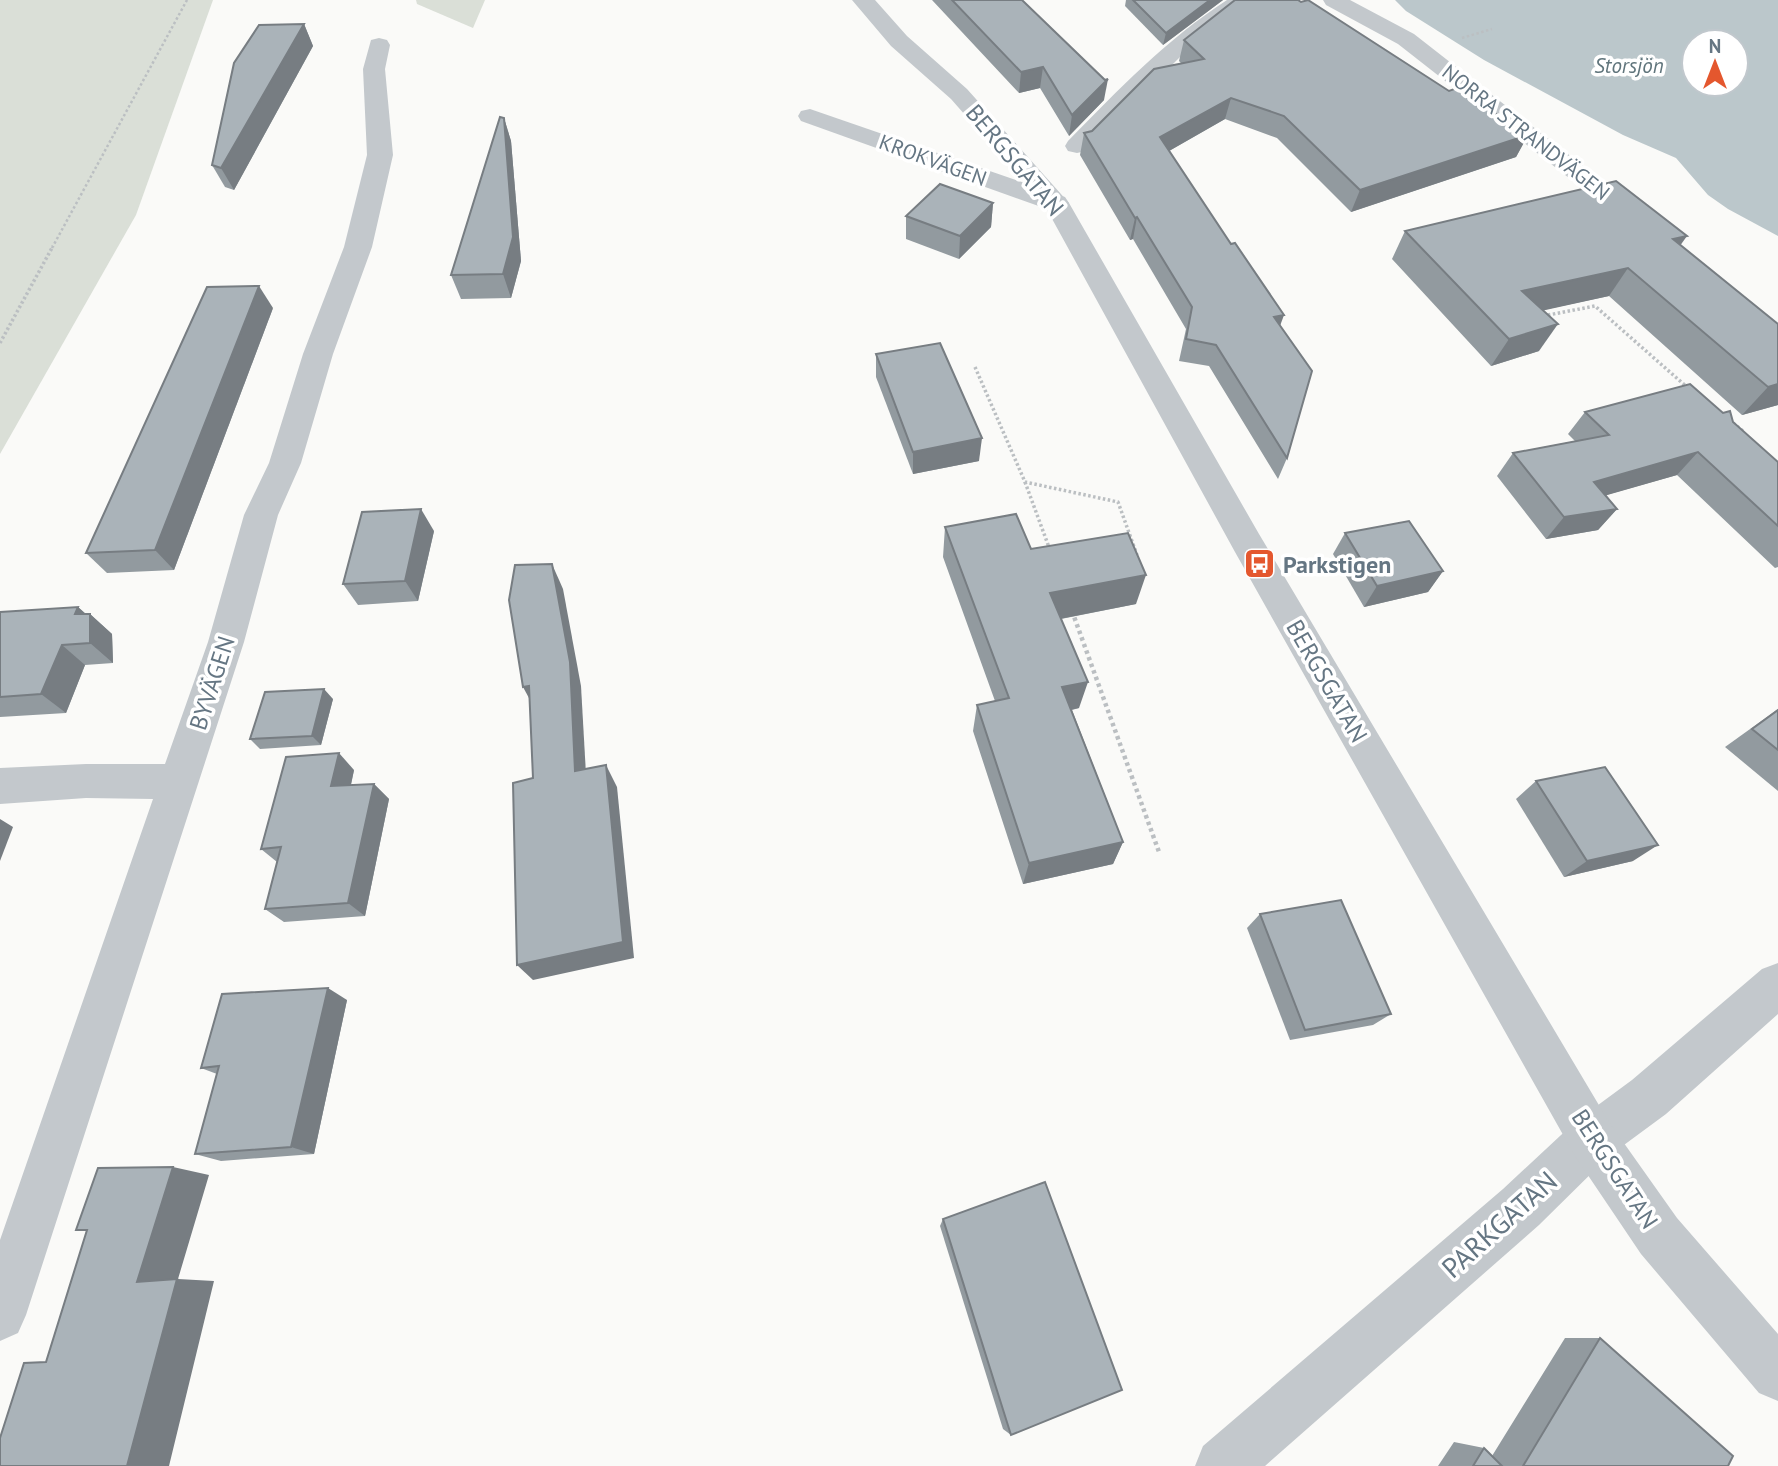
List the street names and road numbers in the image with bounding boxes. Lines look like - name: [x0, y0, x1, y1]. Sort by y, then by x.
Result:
- street label: NORRA STRANDVÄGEN: [1437, 58, 1615, 206]
- street label: BERGSGATAN: [959, 98, 1071, 222]
- street label: KROKVÄGEN: [876, 128, 990, 192]
- street label: BERGSGATAN: [1279, 614, 1375, 748]
- street label: BYVÄGEN: [182, 632, 242, 734]
- street label: BERGSGATAN: [1565, 1103, 1665, 1235]
- street label: PARKGATAN: [1433, 1162, 1565, 1286]

